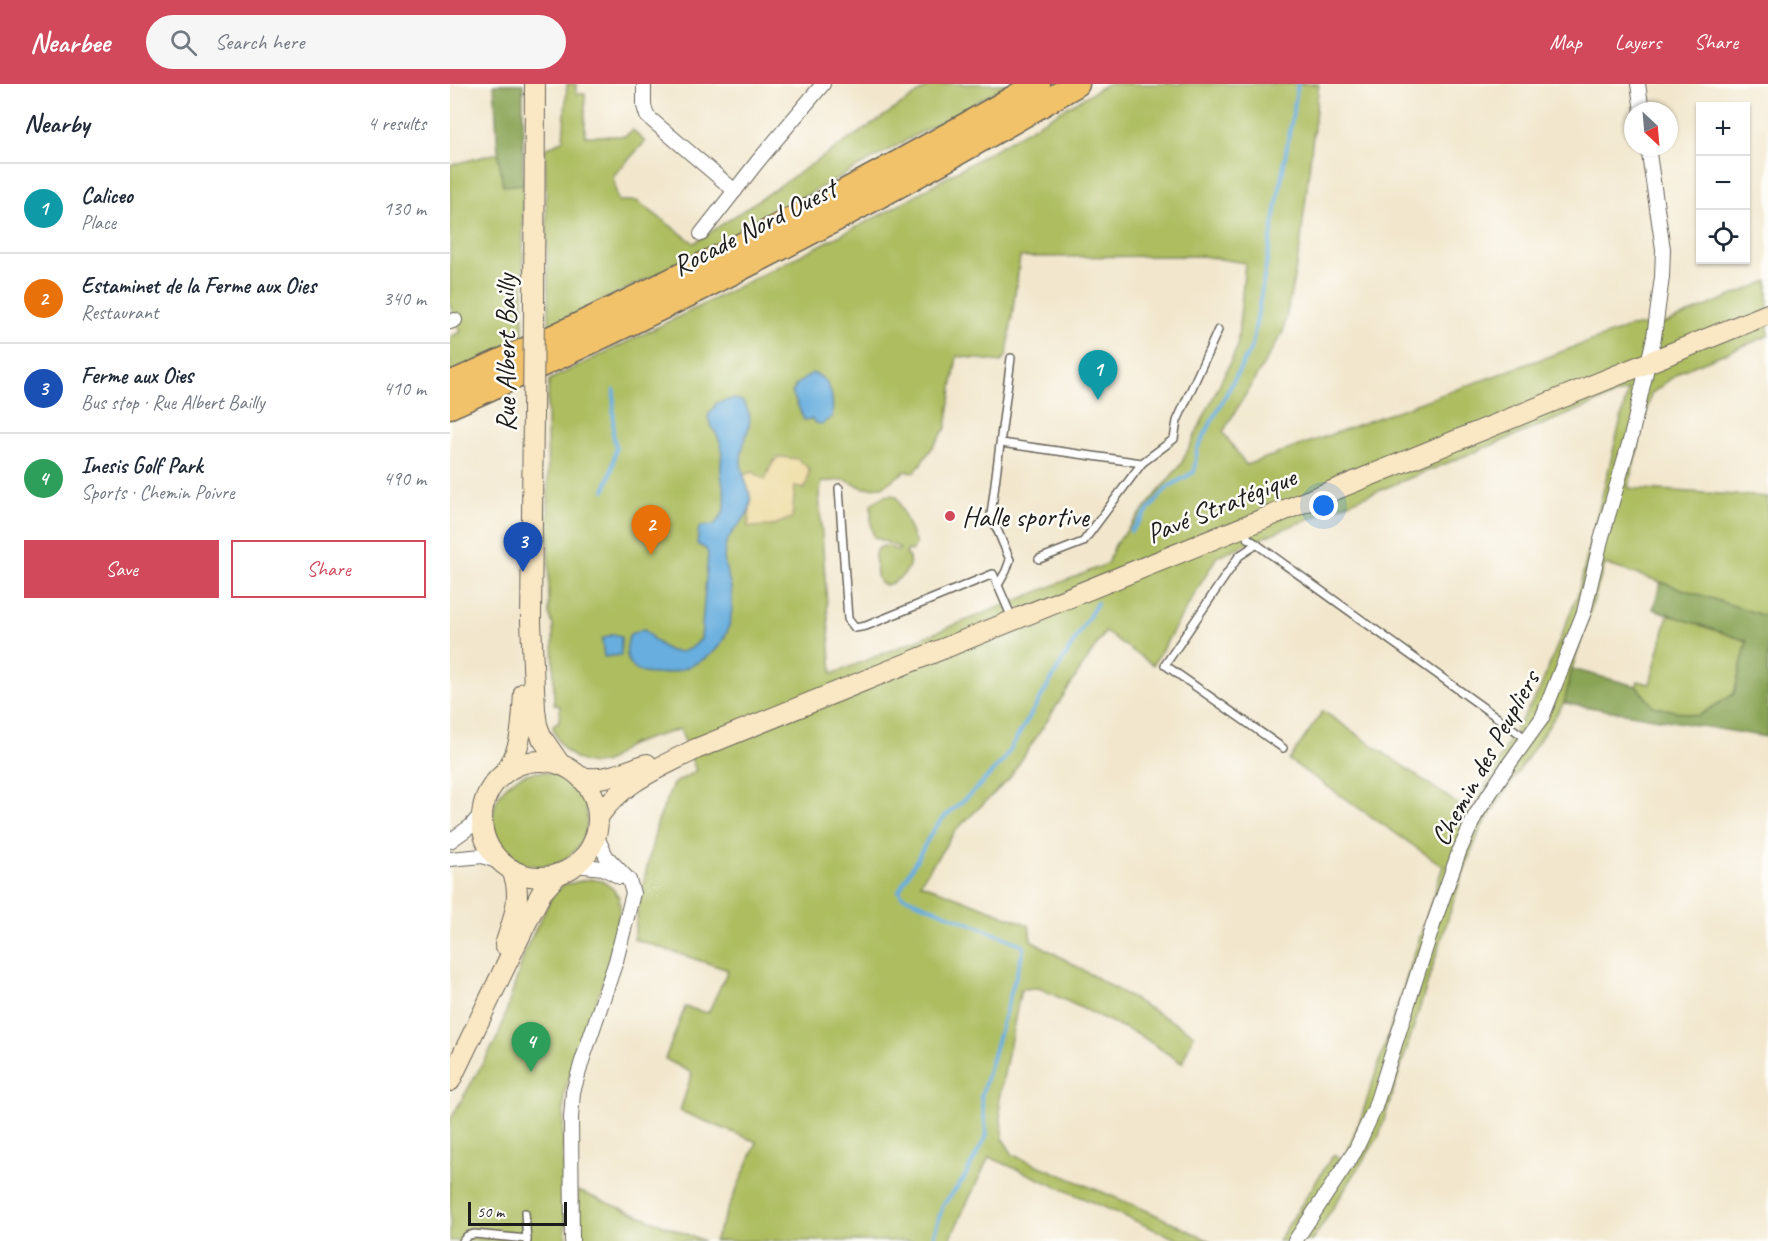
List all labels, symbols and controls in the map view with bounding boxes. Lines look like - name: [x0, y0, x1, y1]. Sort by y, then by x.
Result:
- search box: [146, 15, 566, 69]
- text: Nearbee: [30, 25, 110, 60]
- icon: search: [167, 26, 200, 59]
- text: Search here: [215, 28, 304, 56]
- text: Map: [1549, 29, 1582, 55]
- text: Layers: [1615, 29, 1661, 55]
- text: Share: [1694, 29, 1738, 55]
- north arrow: [1624, 102, 1678, 156]
- map controls: [1696, 102, 1750, 264]
- button: +: [1696, 102, 1750, 156]
- text: Nearby: [24, 107, 89, 140]
- text: 4 results: [367, 111, 426, 136]
- button: −: [1696, 156, 1750, 210]
- street label: Rocade Nord Ouest: [666, 169, 845, 283]
- text: Caliceo: [81, 182, 133, 210]
- text: 1: [39, 196, 48, 221]
- text: 130 m: [383, 196, 426, 221]
- text: Place: [81, 210, 116, 235]
- button: locate: [1696, 210, 1750, 264]
- text: Estaminet de la Ferme aux Oies: [81, 272, 316, 300]
- street label: Rue Albert Bailly: [488, 272, 523, 432]
- text: 2: [39, 286, 48, 311]
- text: 340 m: [383, 286, 426, 311]
- text: Restaurant: [81, 300, 158, 325]
- pin: 1: [1078, 350, 1118, 400]
- text: Ferme aux Oies: [81, 362, 193, 390]
- text: 3: [39, 376, 48, 401]
- text: 410 m: [383, 376, 426, 401]
- text: Bus stop · Rue Albert Bailly: [81, 390, 265, 415]
- text: Inesis Golf Park: [81, 452, 202, 480]
- street label: Pavé Stratégique: [1141, 458, 1303, 551]
- text: 4: [39, 466, 48, 491]
- text: 490 m: [383, 466, 426, 491]
- text: Sports · Chemin Poivre: [81, 480, 234, 505]
- your location: [1309, 491, 1338, 520]
- place label: Halle sportive: [962, 499, 1090, 534]
- pin: 2: [632, 506, 670, 555]
- marker: Halle sportive: [943, 509, 957, 523]
- pin: 3: [504, 522, 542, 572]
- button: Save: [24, 540, 219, 598]
- button: Share: [231, 540, 426, 598]
- street label: Chemin des Peupliers: [1423, 662, 1549, 852]
- pin: 4: [512, 1022, 550, 1072]
- scale bar: [468, 1199, 567, 1226]
- text: 50 m: [477, 1202, 504, 1222]

